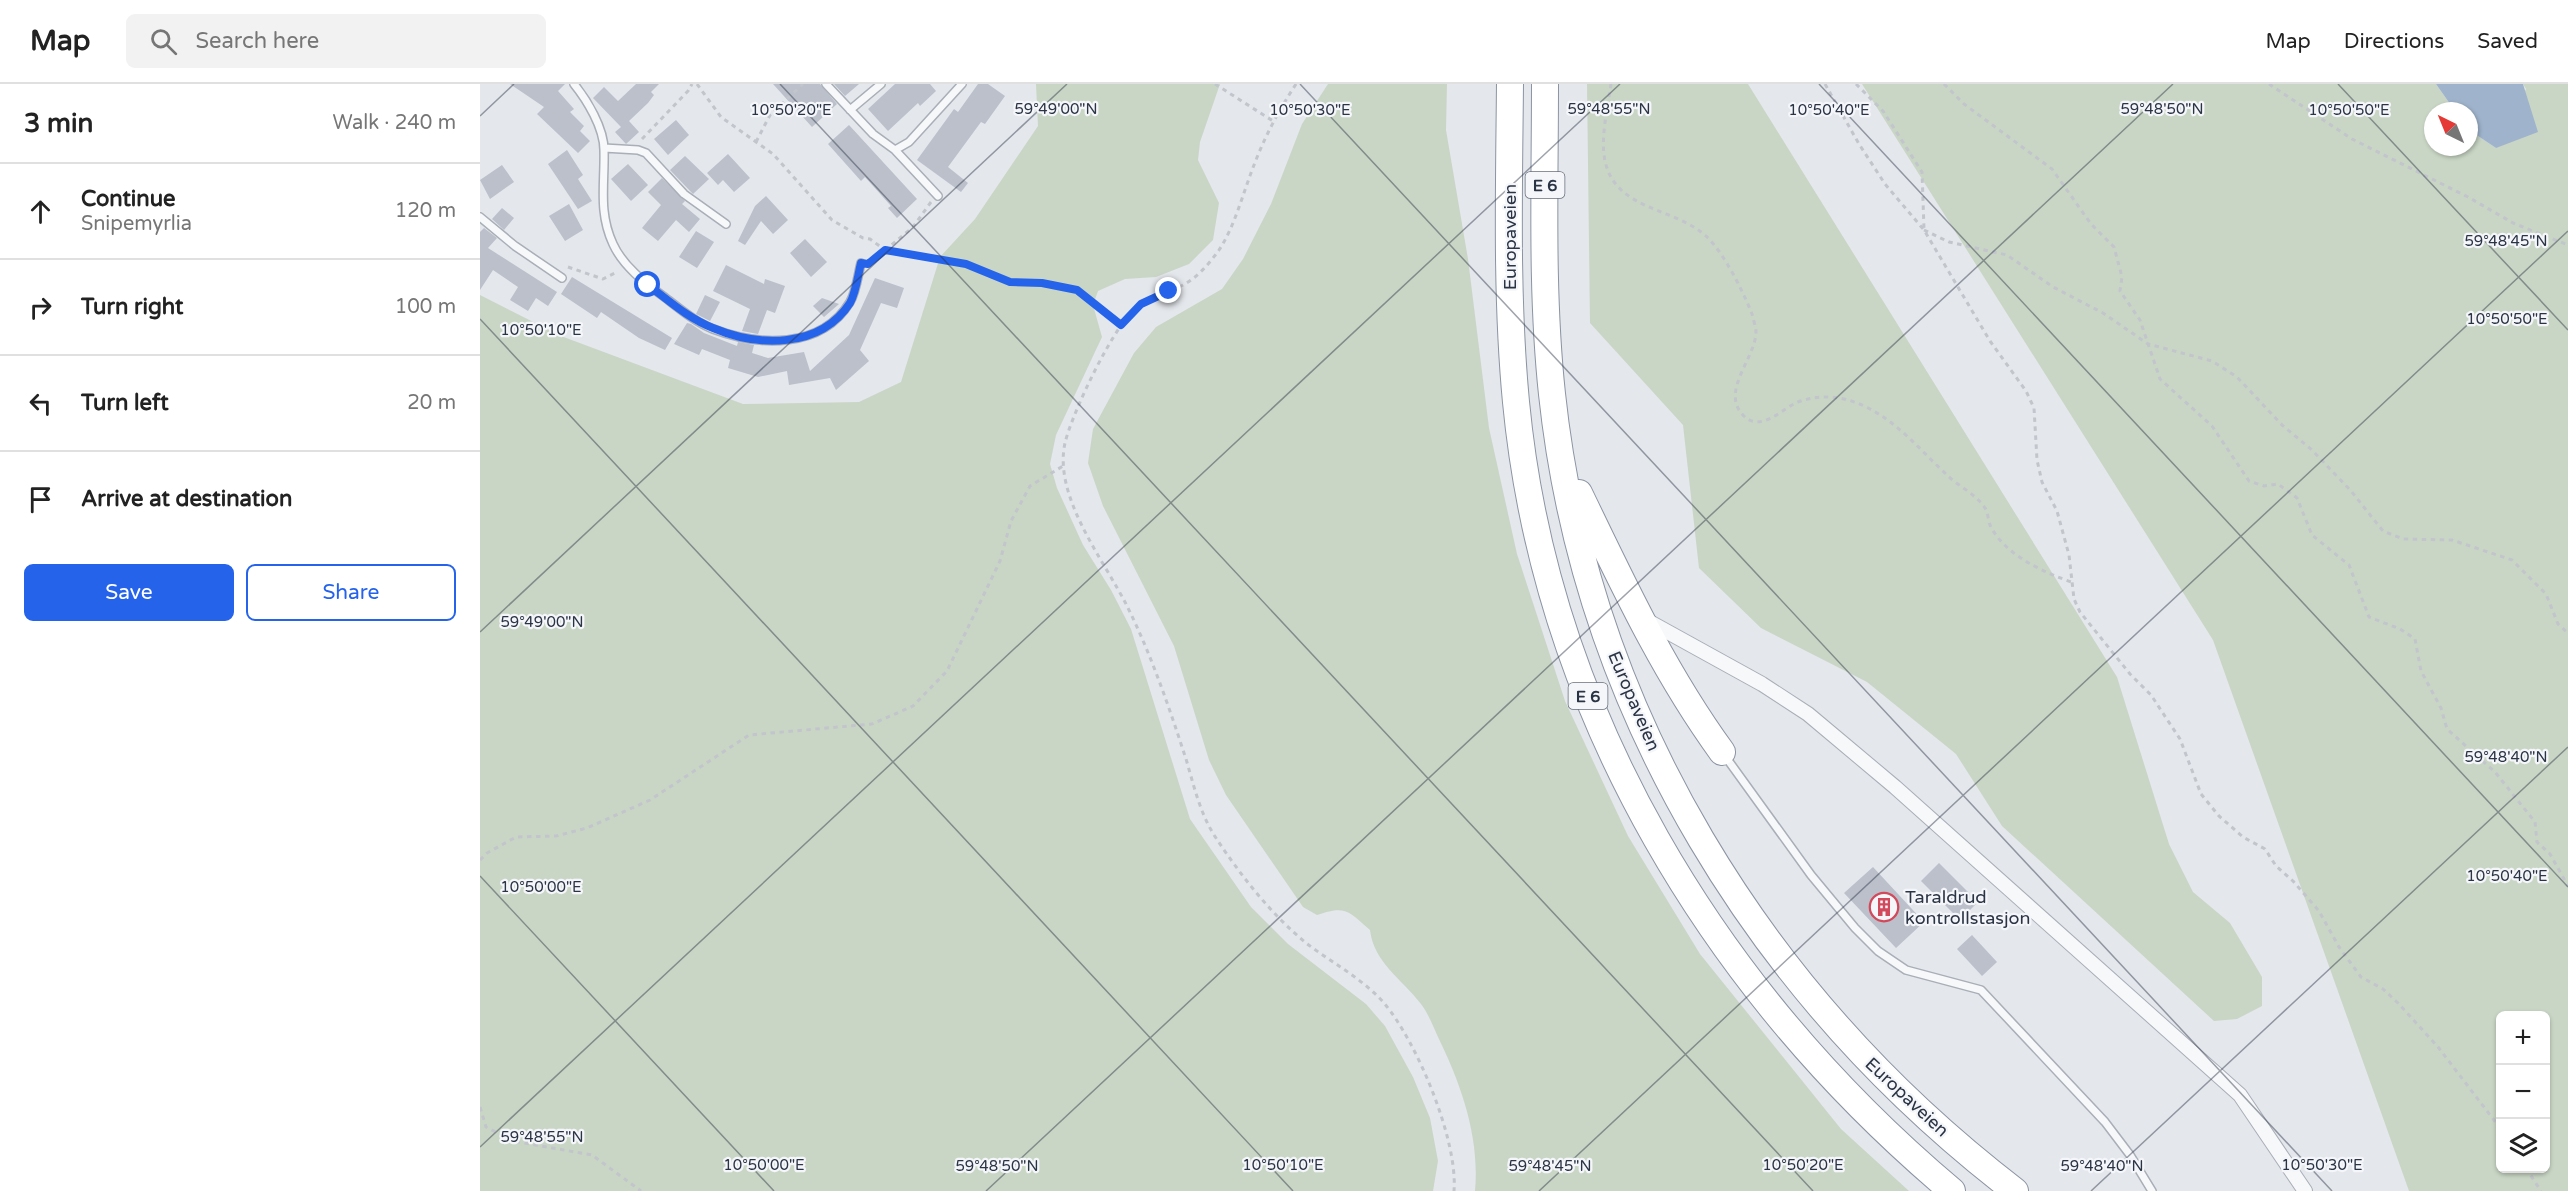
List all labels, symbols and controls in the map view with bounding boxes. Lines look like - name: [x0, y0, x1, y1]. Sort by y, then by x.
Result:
- search box: [126, 14, 546, 68]
- text: Map: [30, 24, 90, 58]
- icon: search: [147, 25, 180, 58]
- text: Search here: [195, 28, 319, 54]
- text: Map: [2265, 29, 2311, 54]
- text: Directions: [2344, 29, 2444, 54]
- text: Saved: [2477, 29, 2538, 54]
- text: 59°49'00"N: [1014, 100, 1098, 118]
- text: 59°48'55"N: [1567, 100, 1651, 118]
- text: 59°48'50"N: [2120, 100, 2204, 118]
- text: 10°50'20"E: [750, 101, 832, 119]
- text: 10°50'30"E: [1269, 101, 1351, 119]
- text: 10°50'40"E: [1788, 101, 1870, 119]
- text: 10°50'50"E: [2308, 101, 2390, 119]
- north arrow: [2424, 102, 2478, 156]
- text: 3 min: [24, 108, 93, 139]
- text: Walk · 240 m: [333, 111, 456, 135]
- road number: E 6: [1526, 172, 1564, 198]
- street label: Europaveien: [1499, 184, 1521, 290]
- text: Continue: [81, 186, 176, 212]
- icon: ahead: [24, 195, 57, 228]
- text: 120 m: [395, 199, 456, 223]
- text: Snipemyrlia: [81, 212, 192, 236]
- text: 59°48'45"N: [2464, 232, 2548, 250]
- route start: [634, 271, 660, 297]
- route end: [1155, 277, 1181, 303]
- icon: right: [24, 291, 57, 324]
- text: Turn right: [81, 294, 183, 320]
- text: 100 m: [395, 295, 456, 319]
- text: 10°50'50"E: [2466, 310, 2548, 328]
- text: 10°50'10"E: [500, 321, 582, 339]
- icon: left: [24, 387, 57, 420]
- text: Turn left: [81, 390, 169, 416]
- text: 20 m: [407, 391, 456, 415]
- icon: arrive: [24, 483, 57, 516]
- text: Arrive at destination: [81, 486, 292, 512]
- button: Save: [24, 564, 234, 621]
- button: Share: [246, 564, 456, 621]
- text: 59°49'00"N: [500, 613, 584, 631]
- street label: Europaveien: [1603, 648, 1665, 754]
- road number: E 6: [1568, 683, 1608, 709]
- text: 59°48'40"N: [2464, 748, 2548, 766]
- text: 10°50'40"E: [2466, 867, 2548, 885]
- text: 10°50'00"E: [500, 878, 582, 896]
- place label: Taraldrud kontrollstasjon: [1905, 886, 2030, 929]
- building icon: Taraldrud kontrollstasjon: [1868, 891, 1900, 923]
- map controls: [2496, 1011, 2550, 1173]
- button: +: [2496, 1011, 2550, 1065]
- street label: Europaveien: [1861, 1053, 1953, 1141]
- button: −: [2496, 1065, 2550, 1119]
- button: layers: [2496, 1119, 2550, 1173]
- text: 59°48'55"N: [500, 1128, 584, 1146]
- text: 10°50'00"E: [723, 1156, 805, 1174]
- text: 10°50'10"E: [1242, 1156, 1324, 1174]
- text: 10°50'20"E: [1762, 1156, 1844, 1174]
- text: 10°50'30"E: [2281, 1156, 2363, 1174]
- text: 59°48'50"N: [955, 1157, 1039, 1175]
- text: 59°48'45"N: [1508, 1157, 1592, 1175]
- text: 59°48'40"N: [2060, 1157, 2144, 1175]

